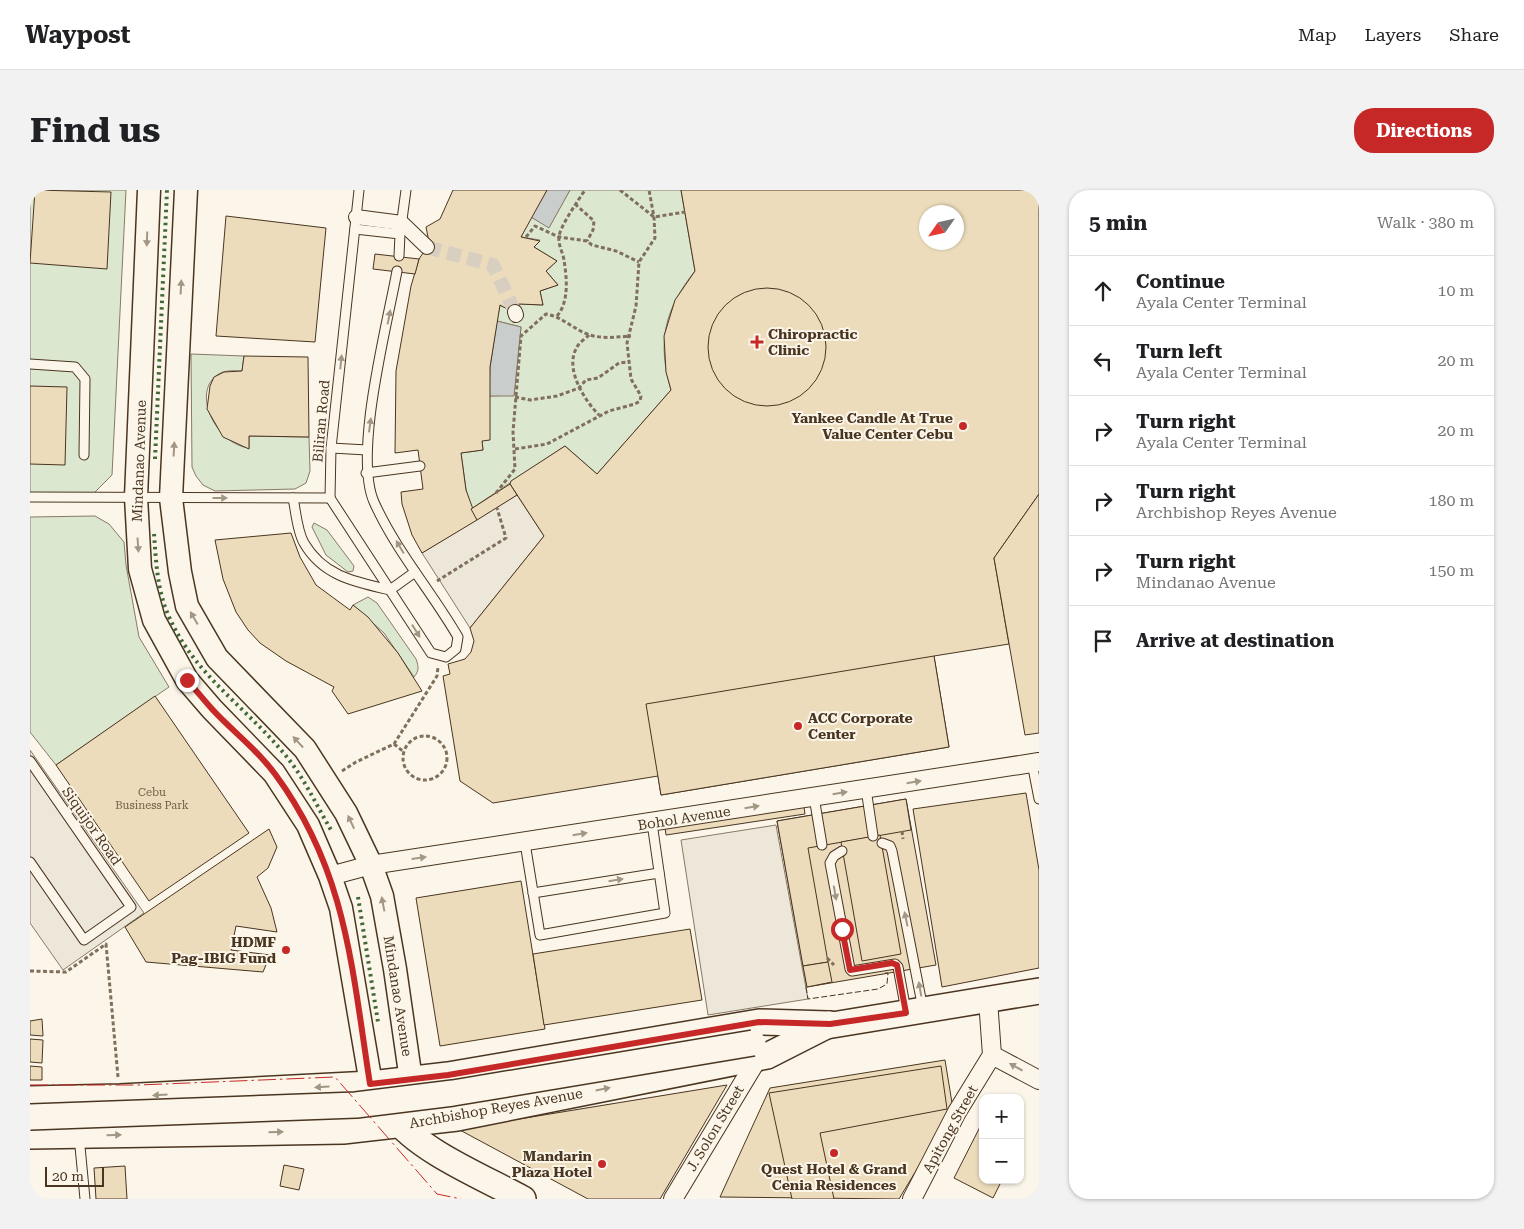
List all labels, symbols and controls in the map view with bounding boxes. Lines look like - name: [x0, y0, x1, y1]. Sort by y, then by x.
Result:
- text: Waypost: [25, 21, 130, 49]
- text: Map: [1298, 24, 1337, 45]
- text: Layers: [1365, 24, 1421, 45]
- text: Share: [1449, 24, 1499, 45]
- button: Directions: [1354, 108, 1494, 153]
- text: Find us: [30, 110, 160, 151]
- north arrow: [919, 205, 964, 250]
- text: 5 min: [1089, 211, 1147, 235]
- text: Walk · 380 m: [1377, 213, 1474, 232]
- one-way arrow: [143, 231, 151, 247]
- text: Continue: [1136, 270, 1225, 293]
- icon: ahead: [1089, 277, 1117, 305]
- one-way arrow: [178, 279, 186, 295]
- text: 10 m: [1437, 281, 1474, 300]
- text: Ayala Center Terminal: [1136, 293, 1307, 312]
- one-way arrow: [385, 309, 393, 325]
- place label: Chiropractic Clinic: [768, 326, 858, 358]
- marker: Chiropractic Clinic: [750, 335, 764, 349]
- text: Turn left: [1136, 340, 1222, 363]
- icon: left: [1089, 347, 1117, 375]
- text: 20 m: [1437, 351, 1474, 370]
- one-way arrow: [337, 354, 345, 370]
- text: Ayala Center Terminal: [1136, 363, 1307, 382]
- street label: Biliran Road: [309, 379, 333, 463]
- street label: Mindanao Avenue: [129, 399, 149, 522]
- place label: Yankee Candle At True Value Center Cebu: [791, 410, 953, 442]
- text: Turn right: [1136, 410, 1236, 433]
- one-way arrow: [366, 416, 374, 432]
- icon: right: [1089, 417, 1117, 445]
- marker: Yankee Candle At True Value Center Cebu: [957, 420, 969, 432]
- text: 20 m: [1437, 421, 1474, 440]
- text: Ayala Center Terminal: [1136, 433, 1307, 452]
- one-way arrow: [170, 441, 178, 457]
- text: Turn right: [1136, 480, 1236, 503]
- icon: right: [1089, 487, 1117, 515]
- text: 180 m: [1428, 491, 1474, 510]
- one-way arrow: [212, 494, 228, 502]
- text: Archbishop Reyes Avenue: [1136, 503, 1337, 522]
- one-way arrow: [135, 538, 143, 554]
- one-way arrow: [396, 540, 405, 553]
- text: Turn right: [1136, 550, 1236, 573]
- icon: right: [1089, 557, 1117, 585]
- text: 150 m: [1428, 561, 1474, 580]
- text: Mindanao Avenue: [1136, 573, 1276, 592]
- one-way arrow: [190, 611, 199, 625]
- one-way arrow: [411, 625, 421, 638]
- icon: arrive: [1089, 627, 1117, 655]
- text: Arrive at destination: [1136, 629, 1334, 652]
- route end: [176, 669, 199, 692]
- place label: ACC Corporate Center: [808, 710, 913, 742]
- marker: ACC Corporate Center: [792, 720, 804, 732]
- one-way arrow: [292, 736, 304, 748]
- one-way arrow: [906, 777, 922, 785]
- street label: Siquijor Road: [59, 784, 125, 868]
- house number: Cebu Business Park: [115, 786, 189, 812]
- one-way arrow: [832, 789, 848, 797]
- street label: Bohol Avenue: [636, 803, 732, 833]
- one-way arrow: [744, 803, 760, 811]
- one-way arrow: [346, 815, 354, 829]
- one-way arrow: [572, 829, 588, 837]
- one-way arrow: [411, 853, 427, 861]
- one-way arrow: [608, 875, 624, 883]
- one-way arrow: [832, 886, 840, 902]
- one-way arrow: [379, 897, 387, 912]
- one-way arrow: [902, 912, 910, 927]
- route start: [831, 918, 854, 941]
- place label: HDMF Pag-IBIG Fund: [171, 934, 277, 966]
- street label: Mindanao Avenue: [381, 934, 416, 1058]
- marker: HDMF Pag-IBIG Fund: [280, 944, 292, 956]
- one-way arrow: [915, 980, 923, 996]
- one-way arrow: [1008, 1063, 1023, 1071]
- street label: J. Solon Street: [683, 1082, 747, 1174]
- street label: Apitong Street: [919, 1082, 981, 1176]
- one-way arrow: [314, 1084, 330, 1092]
- one-way arrow: [596, 1084, 612, 1092]
- street label: Archbishop Reyes Avenue: [408, 1085, 584, 1131]
- one-way arrow: [151, 1092, 167, 1100]
- map controls: [979, 1094, 1024, 1184]
- button: +: [979, 1094, 1024, 1139]
- one-way arrow: [268, 1128, 284, 1136]
- one-way arrow: [106, 1131, 122, 1139]
- button: −: [979, 1139, 1024, 1184]
- marker: Quest Hotel & Grand Cenia Residences: [828, 1147, 840, 1159]
- place label: Mandarin Plaza Hotel: [512, 1148, 593, 1180]
- marker: Mandarin Plaza Hotel: [596, 1158, 608, 1170]
- place label: Quest Hotel & Grand Cenia Residences: [761, 1161, 908, 1193]
- scale bar: [45, 1164, 104, 1187]
- text: 20 m: [52, 1168, 84, 1184]

